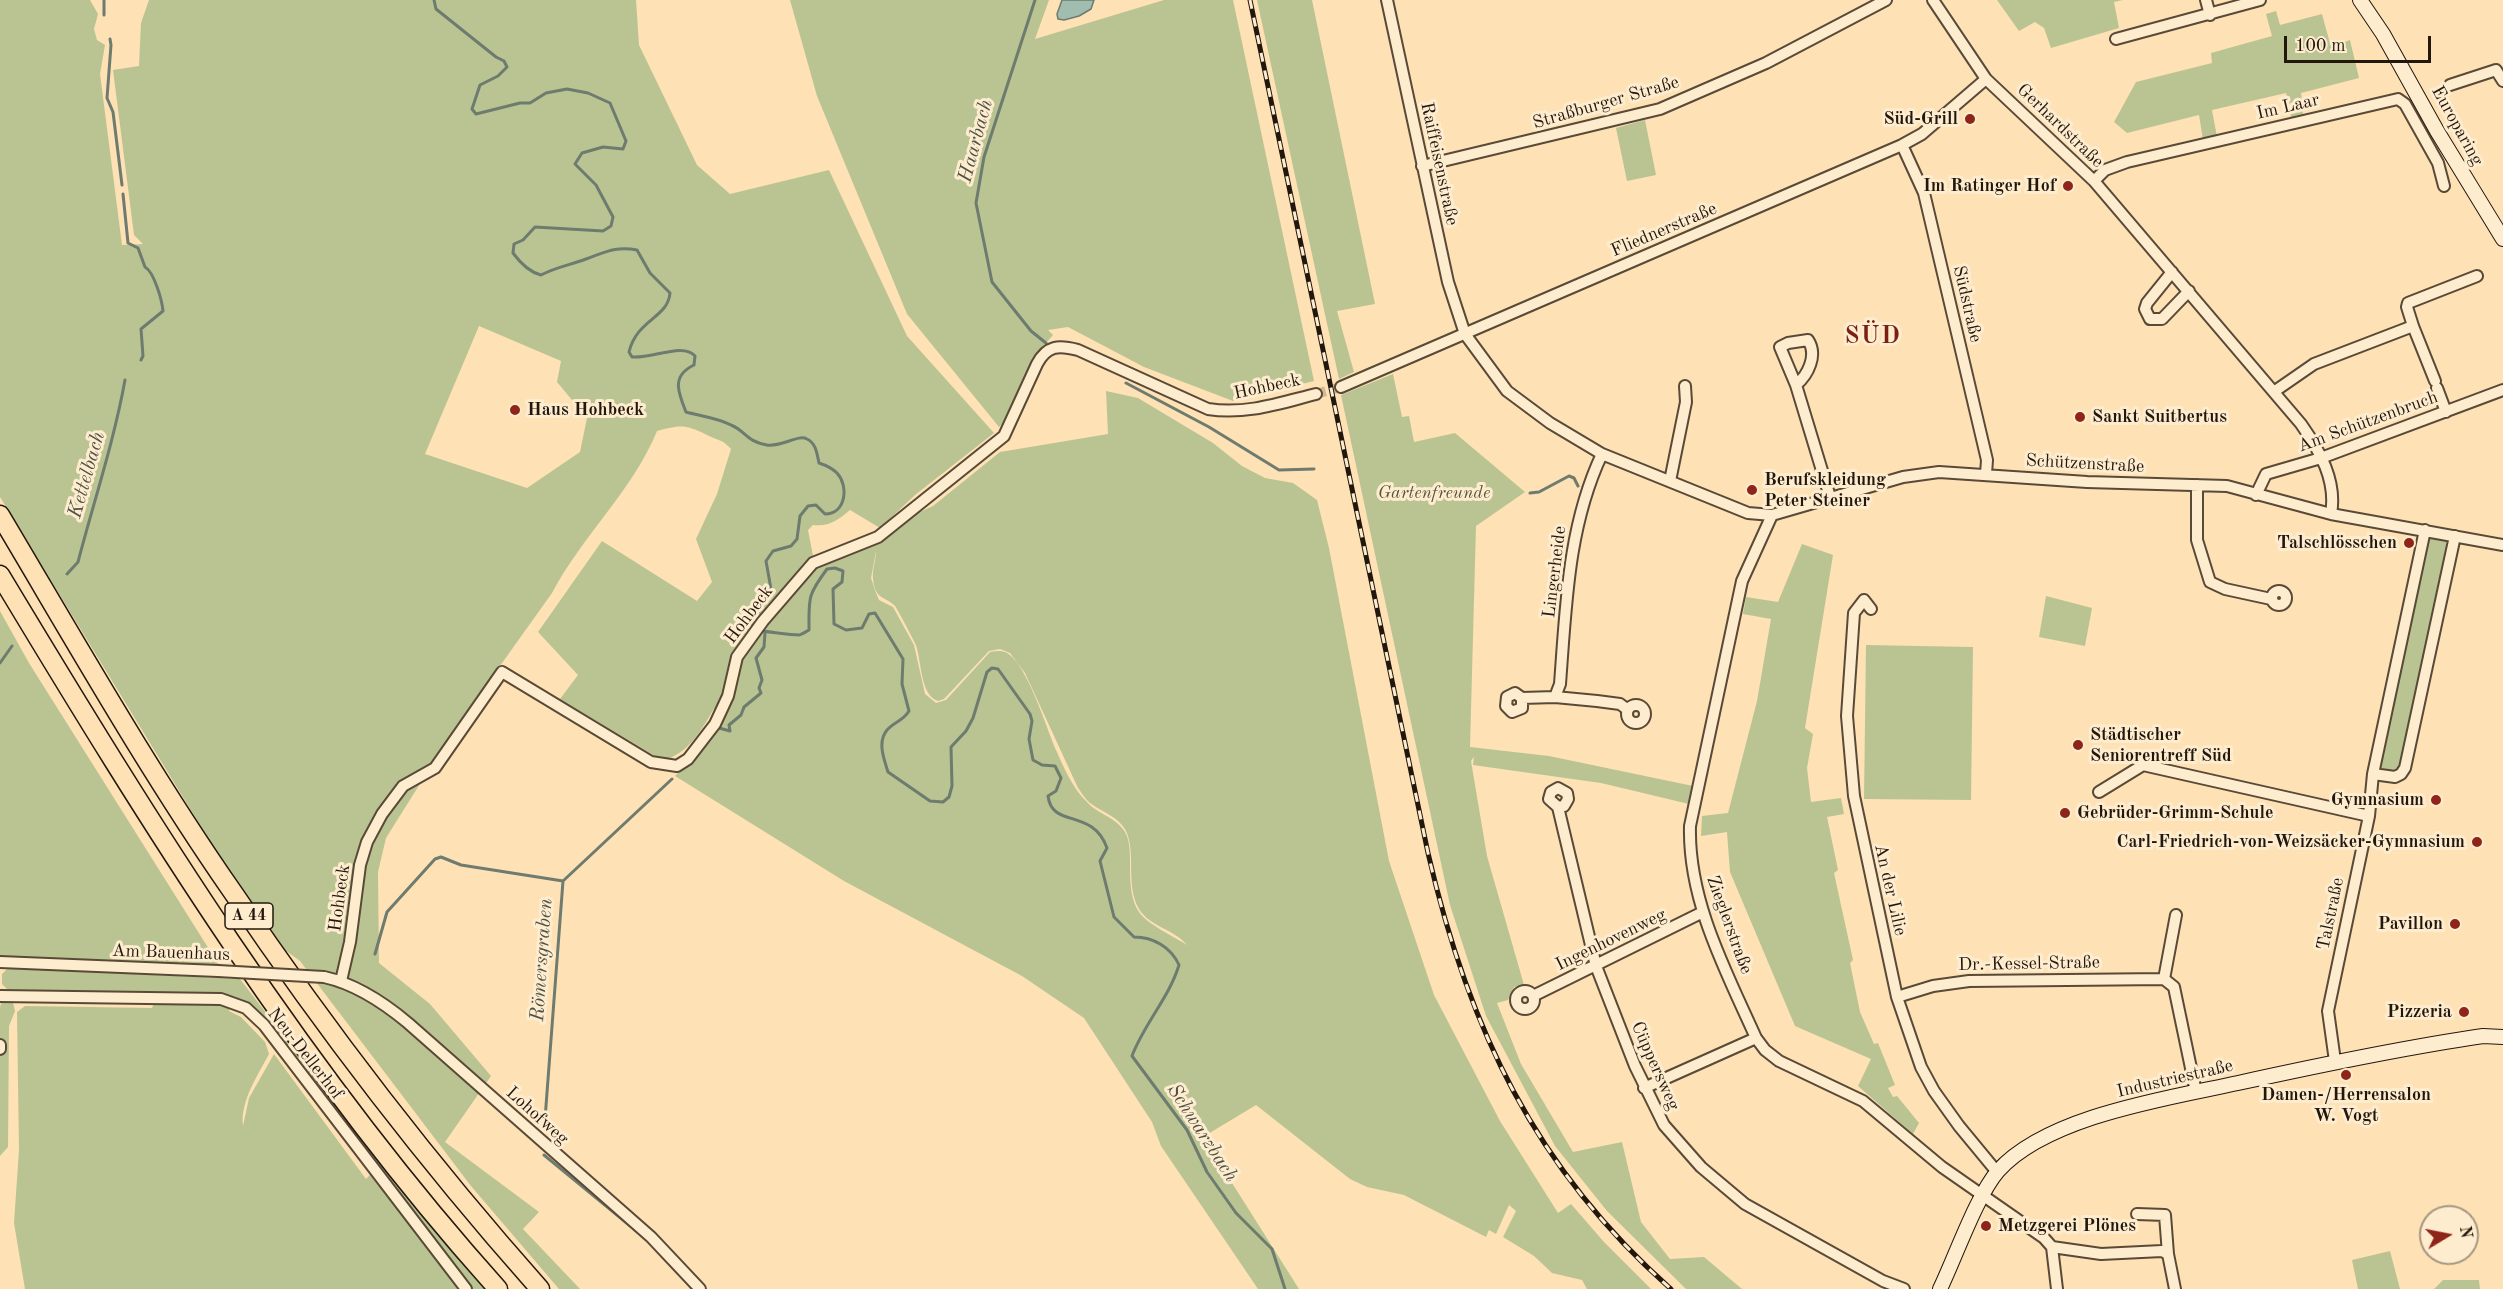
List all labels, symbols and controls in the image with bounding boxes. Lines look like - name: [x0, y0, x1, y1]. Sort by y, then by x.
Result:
- scale bar: [2287, 24, 2434, 62]
- text: 100 m: [2295, 37, 2346, 55]
- street label: Straßburger Straße: [1530, 72, 1682, 134]
- street label: Gerhardstraße: [2012, 79, 2108, 173]
- street label: Europaring: [2426, 82, 2488, 170]
- street label: Im Laar: [2255, 89, 2321, 125]
- water label: Haarbach: [953, 97, 999, 185]
- street label: Raiffeisenstraße: [1415, 100, 1463, 228]
- place label: Süd-Grill: [1883, 108, 1958, 130]
- marker: Süd-Grill: [1963, 112, 1977, 126]
- place label: Im Ratinger Hof: [1923, 175, 2056, 197]
- marker: Im Ratinger Hof: [2061, 179, 2075, 193]
- street label: Fliednerstraße: [1608, 198, 1720, 262]
- street label: Südstraße: [1948, 263, 1986, 345]
- district label: SÜD: [1845, 323, 1901, 351]
- street label: Hohbeck: [1232, 369, 1302, 405]
- street label: Am Schützenbruch: [2295, 387, 2441, 457]
- place label: Haus Hohbeck: [527, 399, 644, 421]
- marker: Haus Hohbeck: [508, 403, 522, 417]
- place label: Sankt Suitbertus: [2092, 406, 2227, 428]
- marker: Sankt Suitbertus: [2073, 410, 2087, 424]
- water label: Kettelbach: [63, 429, 111, 521]
- street label: Schützenstraße: [2025, 450, 2145, 478]
- place label: Berufskleidung Peter Steiner: [1764, 469, 1886, 512]
- park label: Gartenfreunde: [1378, 482, 1490, 504]
- marker: Berufskleidung Peter Steiner: [1745, 483, 1759, 497]
- street label: Lingerheide: [1539, 525, 1571, 619]
- place label: Talschlösschen: [2277, 532, 2397, 554]
- marker: Talschlösschen: [2402, 536, 2416, 550]
- street label: Hohbeck: [720, 582, 778, 648]
- place label: Städtischer Seniorentreff Süd: [2090, 724, 2232, 766]
- marker: Städtischer Seniorentreff Süd: [2071, 738, 2085, 752]
- place label: Gymnasium: [2331, 789, 2424, 811]
- marker: Gymnasium: [2429, 793, 2443, 807]
- place label: Gebrüder-Grimm-Schule: [2077, 802, 2273, 824]
- marker: Gebrüder-Grimm-Schule: [2058, 806, 2072, 820]
- place label: Carl-Friedrich-von-Weizsäcker-Gymnasium: [2117, 831, 2465, 853]
- marker: Carl-Friedrich-von-Weizsäcker-Gymnasium: [2470, 835, 2484, 849]
- street label: An der Lilie: [1869, 842, 1911, 938]
- street label: Hohbeck: [325, 863, 355, 933]
- street label: Zieglerstraße: [1701, 873, 1757, 977]
- street label: Talstraße: [2313, 876, 2349, 952]
- water label: Römersgraben: [526, 898, 558, 1022]
- road number: A 44: [225, 903, 273, 929]
- street label: Ingenhovenweg: [1552, 904, 1670, 976]
- place label: Pavillon: [2378, 913, 2443, 935]
- marker: Pavillon: [2448, 917, 2462, 931]
- street label: Am Bauenhaus: [112, 940, 230, 966]
- street label: Dr.-Kessel-Straße: [1958, 952, 2100, 976]
- place label: Pizzeria: [2387, 1001, 2452, 1023]
- street label: Neu-Dellerhof: [262, 1004, 348, 1104]
- marker: Pizzeria: [2457, 1005, 2471, 1019]
- street label: Cüppersweg: [1626, 1018, 1684, 1114]
- street label: Industriestraße: [2115, 1055, 2235, 1103]
- marker: Damen-/Herrensalon W. Vogt: [2339, 1068, 2353, 1082]
- water label: Schwarzbach: [1161, 1079, 1243, 1187]
- street label: Lohofweg: [501, 1082, 573, 1150]
- place label: Damen-/Herrensalon W. Vogt: [2261, 1084, 2431, 1126]
- north arrow: [2419, 1205, 2479, 1265]
- place label: Metzgerei Plönes: [1998, 1215, 2136, 1237]
- marker: Metzgerei Plönes: [1979, 1219, 1993, 1233]
- text: N: [2456, 1225, 2474, 1240]

